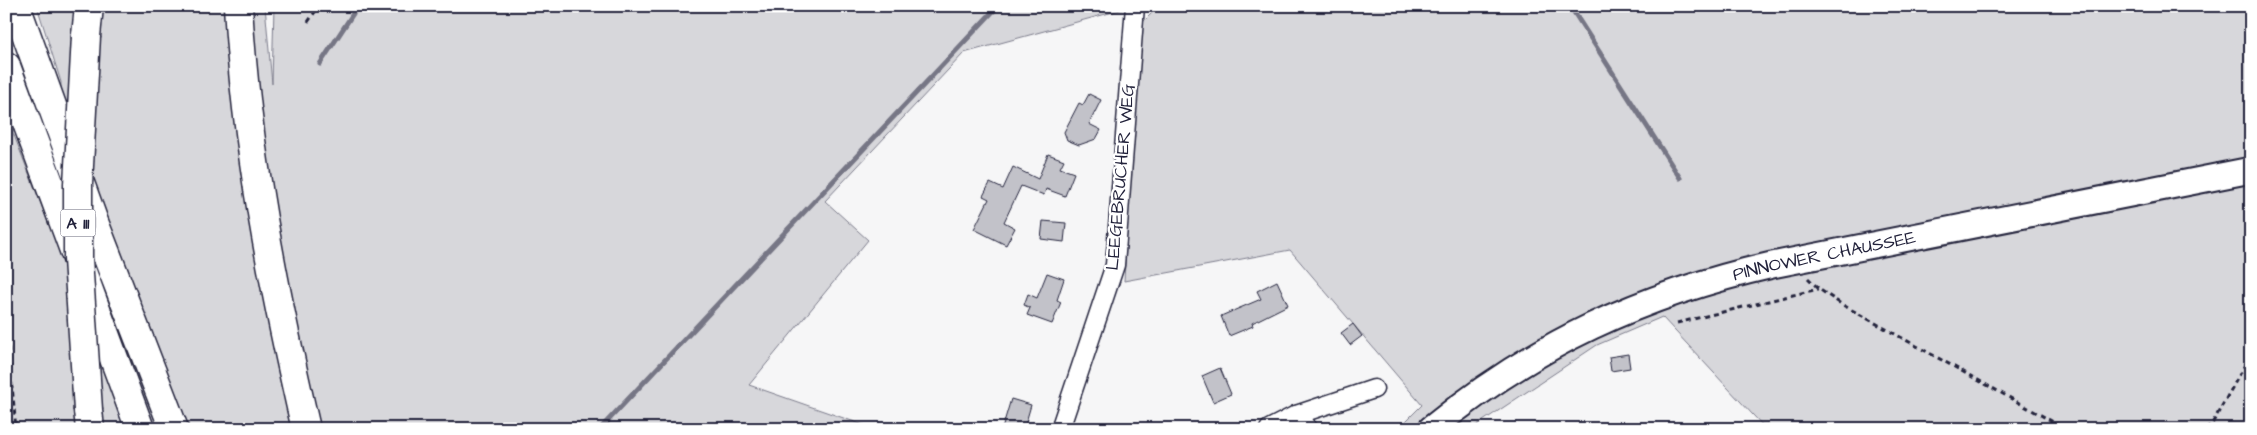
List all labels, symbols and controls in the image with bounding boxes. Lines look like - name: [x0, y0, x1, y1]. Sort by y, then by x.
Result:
- street label: LEEGEBRUCHER WEG: [1100, 82, 1141, 271]
- road number: A 111: [60, 210, 96, 237]
- street label: PINNOWER CHAUSSEE: [1730, 225, 1918, 287]

